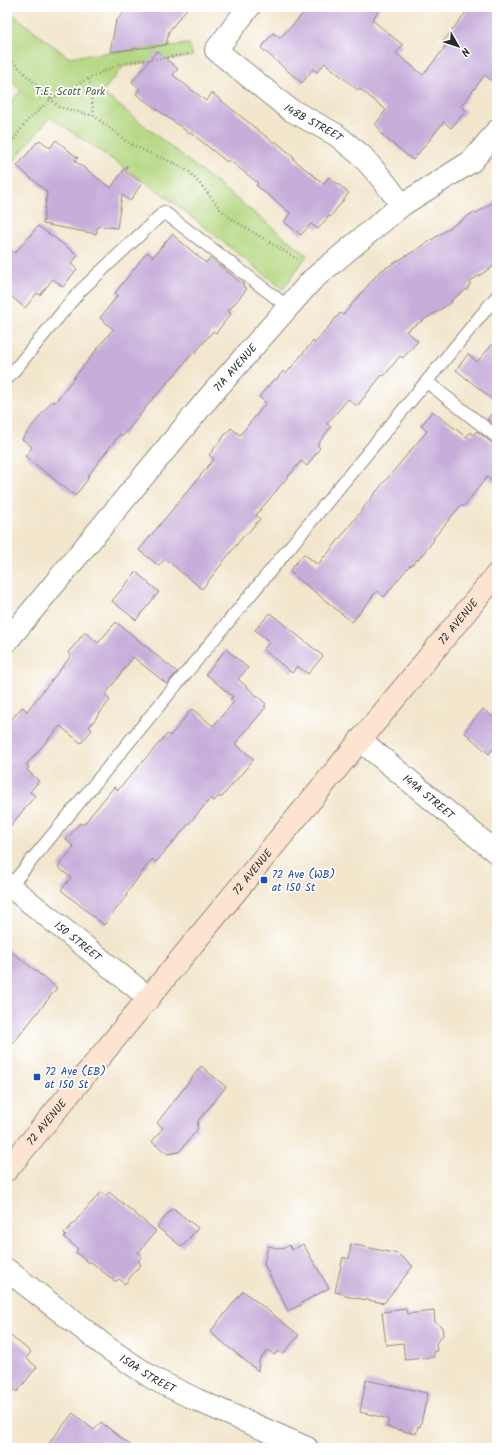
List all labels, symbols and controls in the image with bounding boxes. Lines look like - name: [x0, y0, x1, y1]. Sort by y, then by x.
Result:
- north arrow: [438, 26, 478, 66]
- text: N: [456, 43, 474, 60]
- park label: T.E. Scott Park: [35, 83, 106, 101]
- street label: 148B STREET: [279, 100, 347, 147]
- street label: 71A AVENUE: [209, 340, 262, 396]
- street label: 72 AVENUE: [434, 595, 484, 649]
- street label: 149A STREET: [398, 770, 459, 825]
- street label: 72 AVENUE: [228, 845, 278, 900]
- place label: 72 Ave (WB) at 150 St: [272, 866, 335, 897]
- marker: 72 Ave (WB) at 150 St: [259, 875, 269, 885]
- street label: 150 STREET: [50, 917, 106, 967]
- place label: 72 Ave (EB) at 150 St: [45, 1063, 106, 1094]
- marker: 72 Ave (EB) at 150 St: [32, 1072, 42, 1082]
- street label: 72 AVENUE: [23, 1095, 72, 1150]
- street label: 150A STREET: [116, 1350, 180, 1399]

